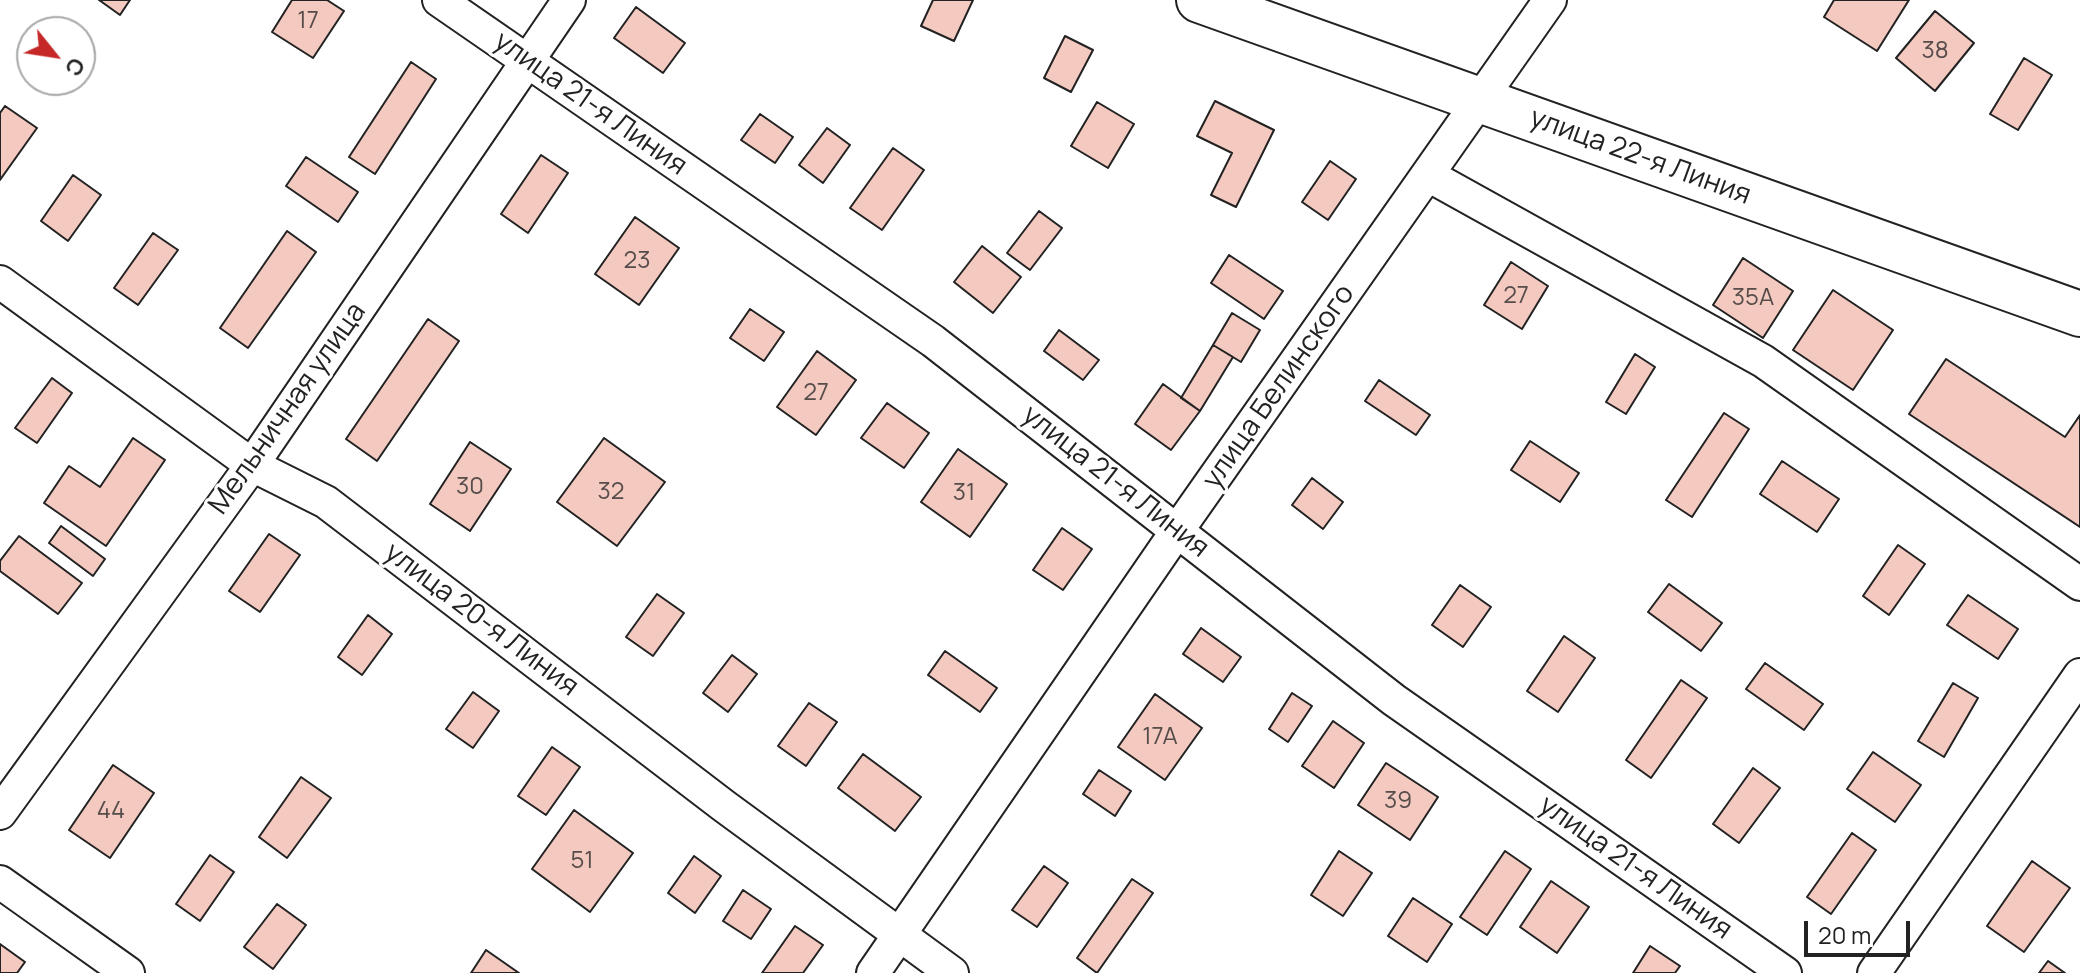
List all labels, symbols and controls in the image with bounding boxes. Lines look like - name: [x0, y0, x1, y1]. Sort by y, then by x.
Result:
- house number: 17: [297, 7, 319, 35]
- north arrow: [16, 16, 96, 96]
- street label: улица 21-я Линия: [487, 25, 693, 183]
- house number: 38: [1921, 37, 1949, 65]
- text: С: [58, 52, 92, 82]
- street label: улица 22-я Линия: [1525, 101, 1755, 213]
- house number: 23: [624, 247, 650, 275]
- street label: улица Белинского: [1196, 278, 1362, 496]
- house number: 27: [1503, 282, 1529, 310]
- house number: 35А: [1732, 284, 1774, 312]
- street label: Мельничная улица: [202, 297, 374, 521]
- house number: 27: [803, 379, 829, 407]
- street label: улица 21-я Линия: [1015, 399, 1215, 565]
- house number: 30: [456, 473, 484, 501]
- house number: 32: [598, 478, 624, 506]
- house number: 31: [953, 479, 975, 507]
- street label: улица 20-я Линия: [377, 536, 585, 704]
- house number: 17А: [1142, 723, 1178, 751]
- house number: 39: [1384, 787, 1412, 815]
- street label: улица 21-я Линия: [1532, 789, 1738, 947]
- house number: 44: [97, 797, 125, 825]
- house number: 51: [570, 847, 594, 875]
- scale bar: [1808, 905, 1914, 955]
- text: 20 m: [1818, 918, 1871, 951]

